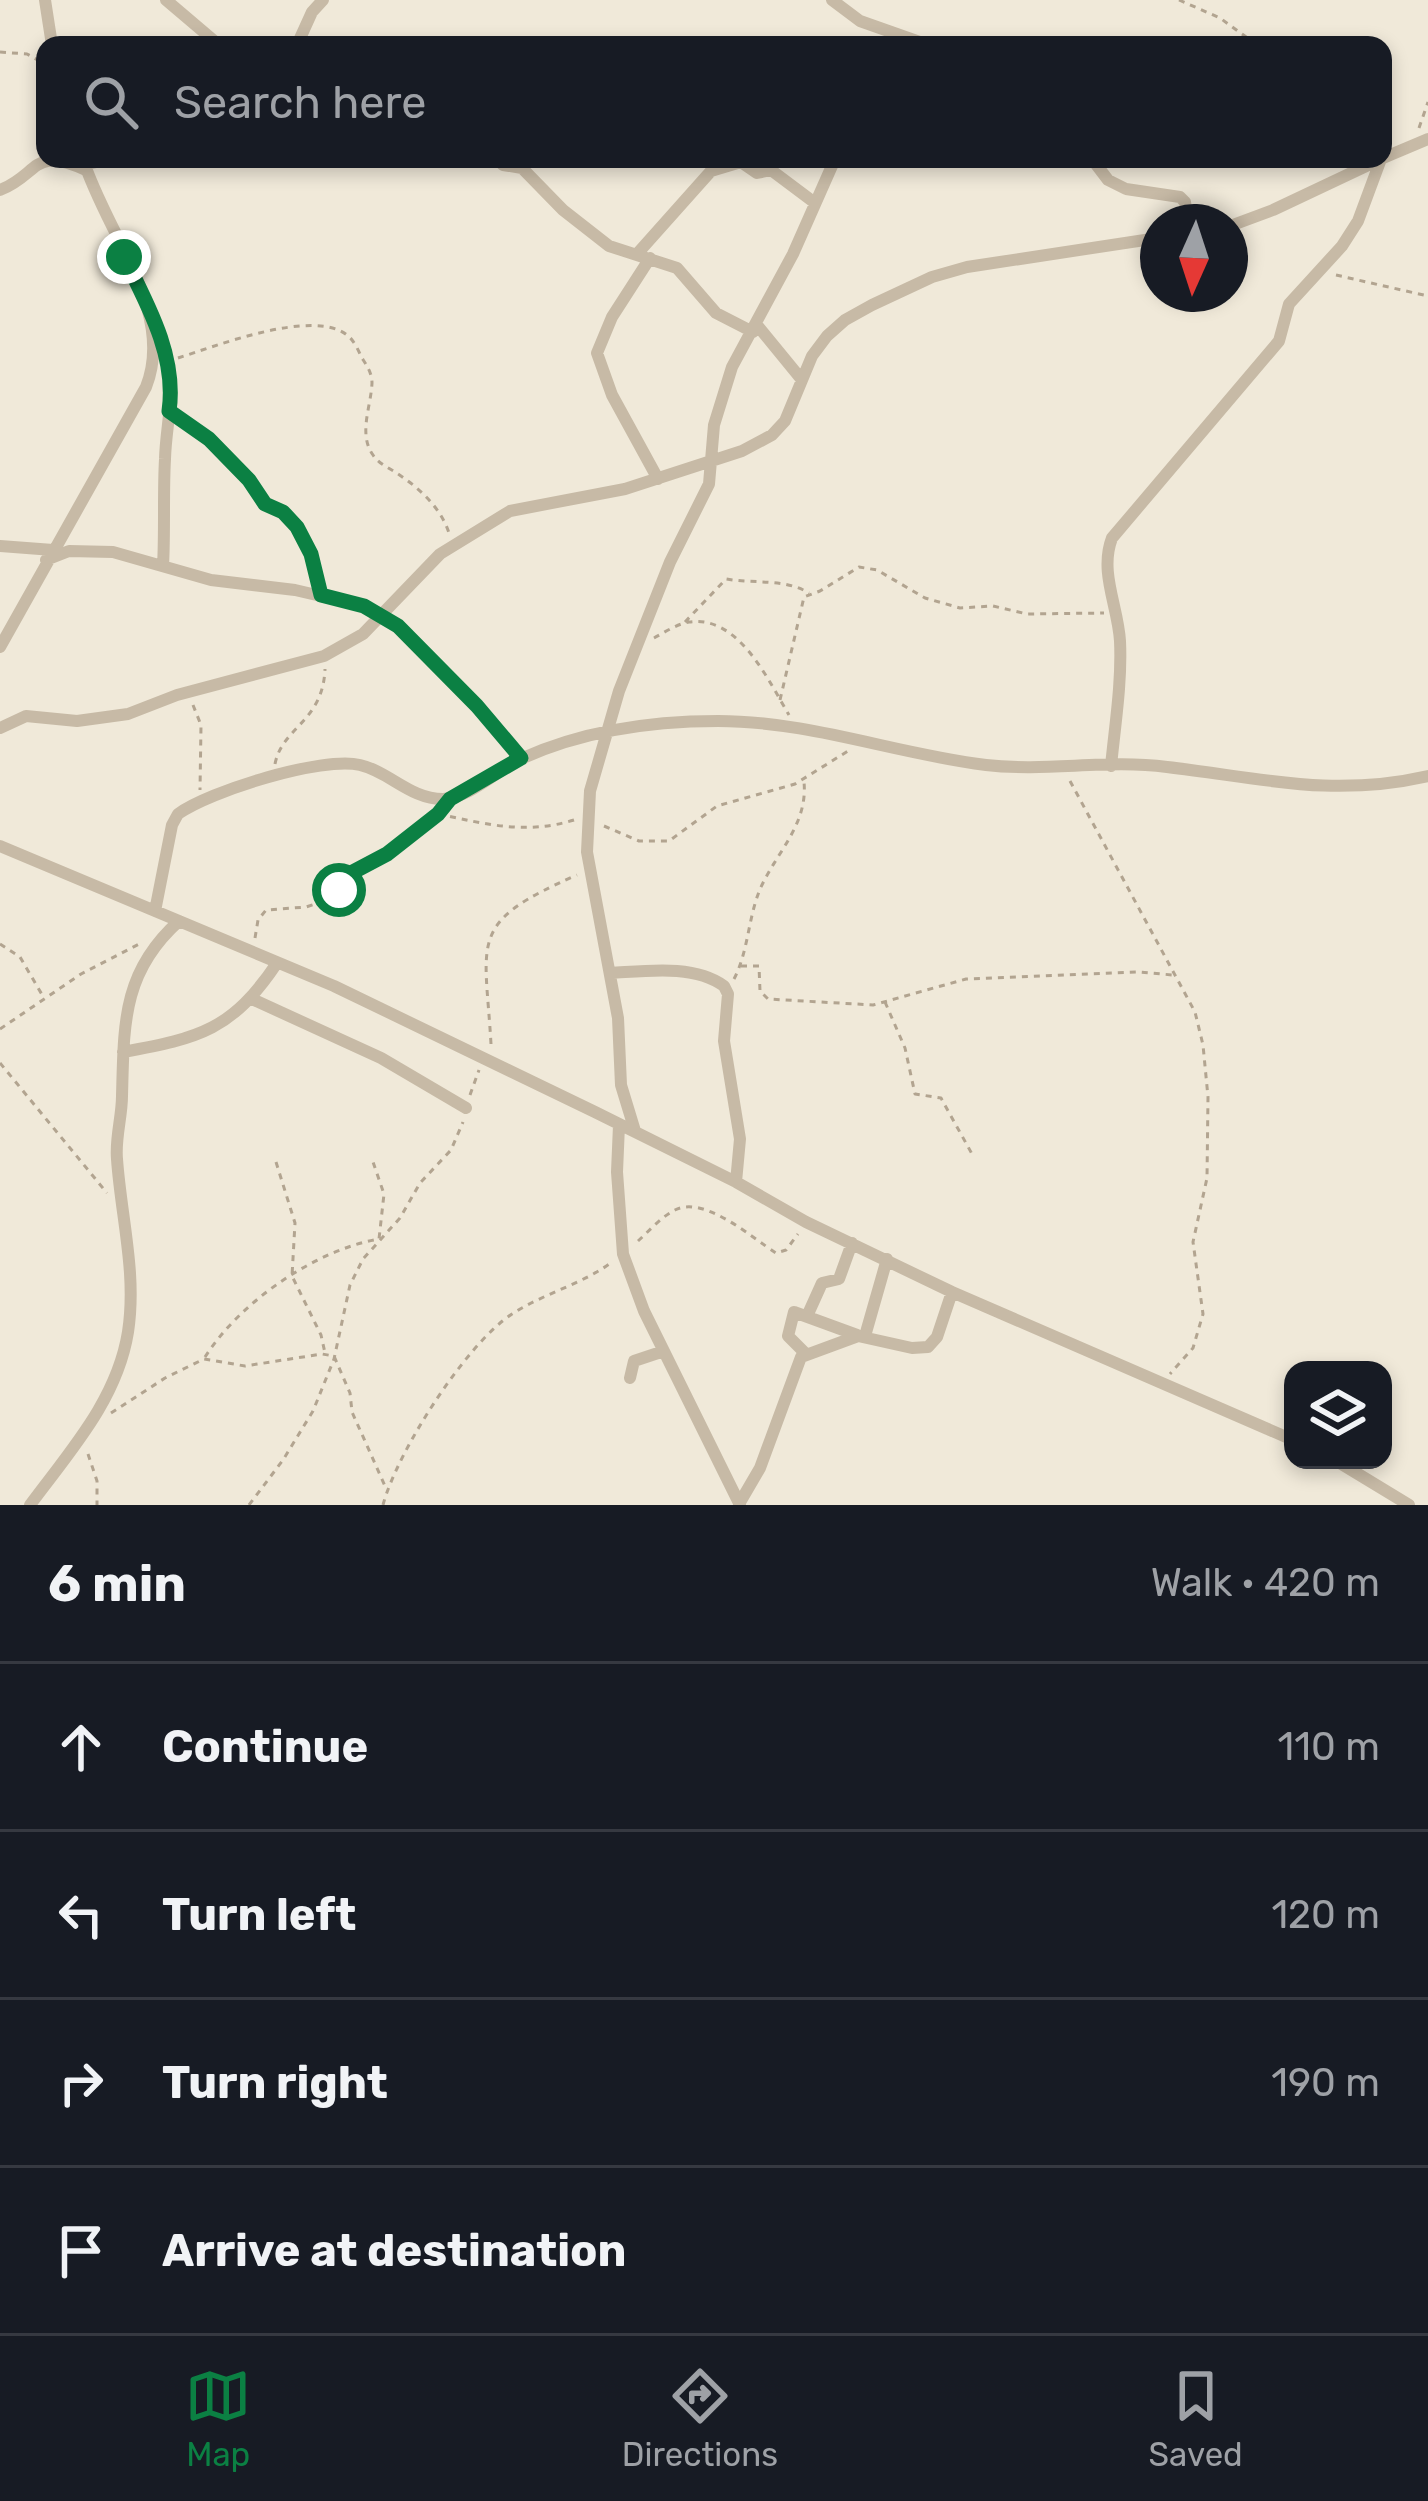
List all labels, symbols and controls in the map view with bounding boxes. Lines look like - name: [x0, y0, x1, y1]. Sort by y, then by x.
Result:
- search box: [36, 36, 1392, 168]
- icon: search: [78, 69, 144, 135]
- text: Search here: [174, 76, 426, 129]
- north arrow: [1140, 204, 1248, 312]
- route end: [97, 230, 151, 284]
- route start: [312, 863, 366, 917]
- map controls: [1284, 1361, 1392, 1469]
- button: layers: [1284, 1361, 1392, 1469]
- text: 6 min: [48, 1553, 186, 1614]
- text: Walk · 420 m: [1151, 1560, 1380, 1606]
- icon: ahead: [48, 1714, 114, 1780]
- text: Continue: [162, 1720, 368, 1773]
- text: 110 m: [1278, 1724, 1380, 1770]
- icon: left: [48, 1882, 114, 1948]
- text: Turn left: [162, 1888, 356, 1941]
- text: 120 m: [1271, 1892, 1380, 1938]
- icon: right: [48, 2050, 114, 2116]
- text: Turn right: [162, 2056, 388, 2109]
- text: 190 m: [1271, 2060, 1380, 2106]
- icon: arrive: [48, 2218, 114, 2284]
- text: Arrive at destination: [162, 2224, 627, 2277]
- tab: Map: [185, 2363, 251, 2474]
- tab: Directions: [622, 2363, 778, 2474]
- tab: Saved: [1149, 2363, 1243, 2474]

